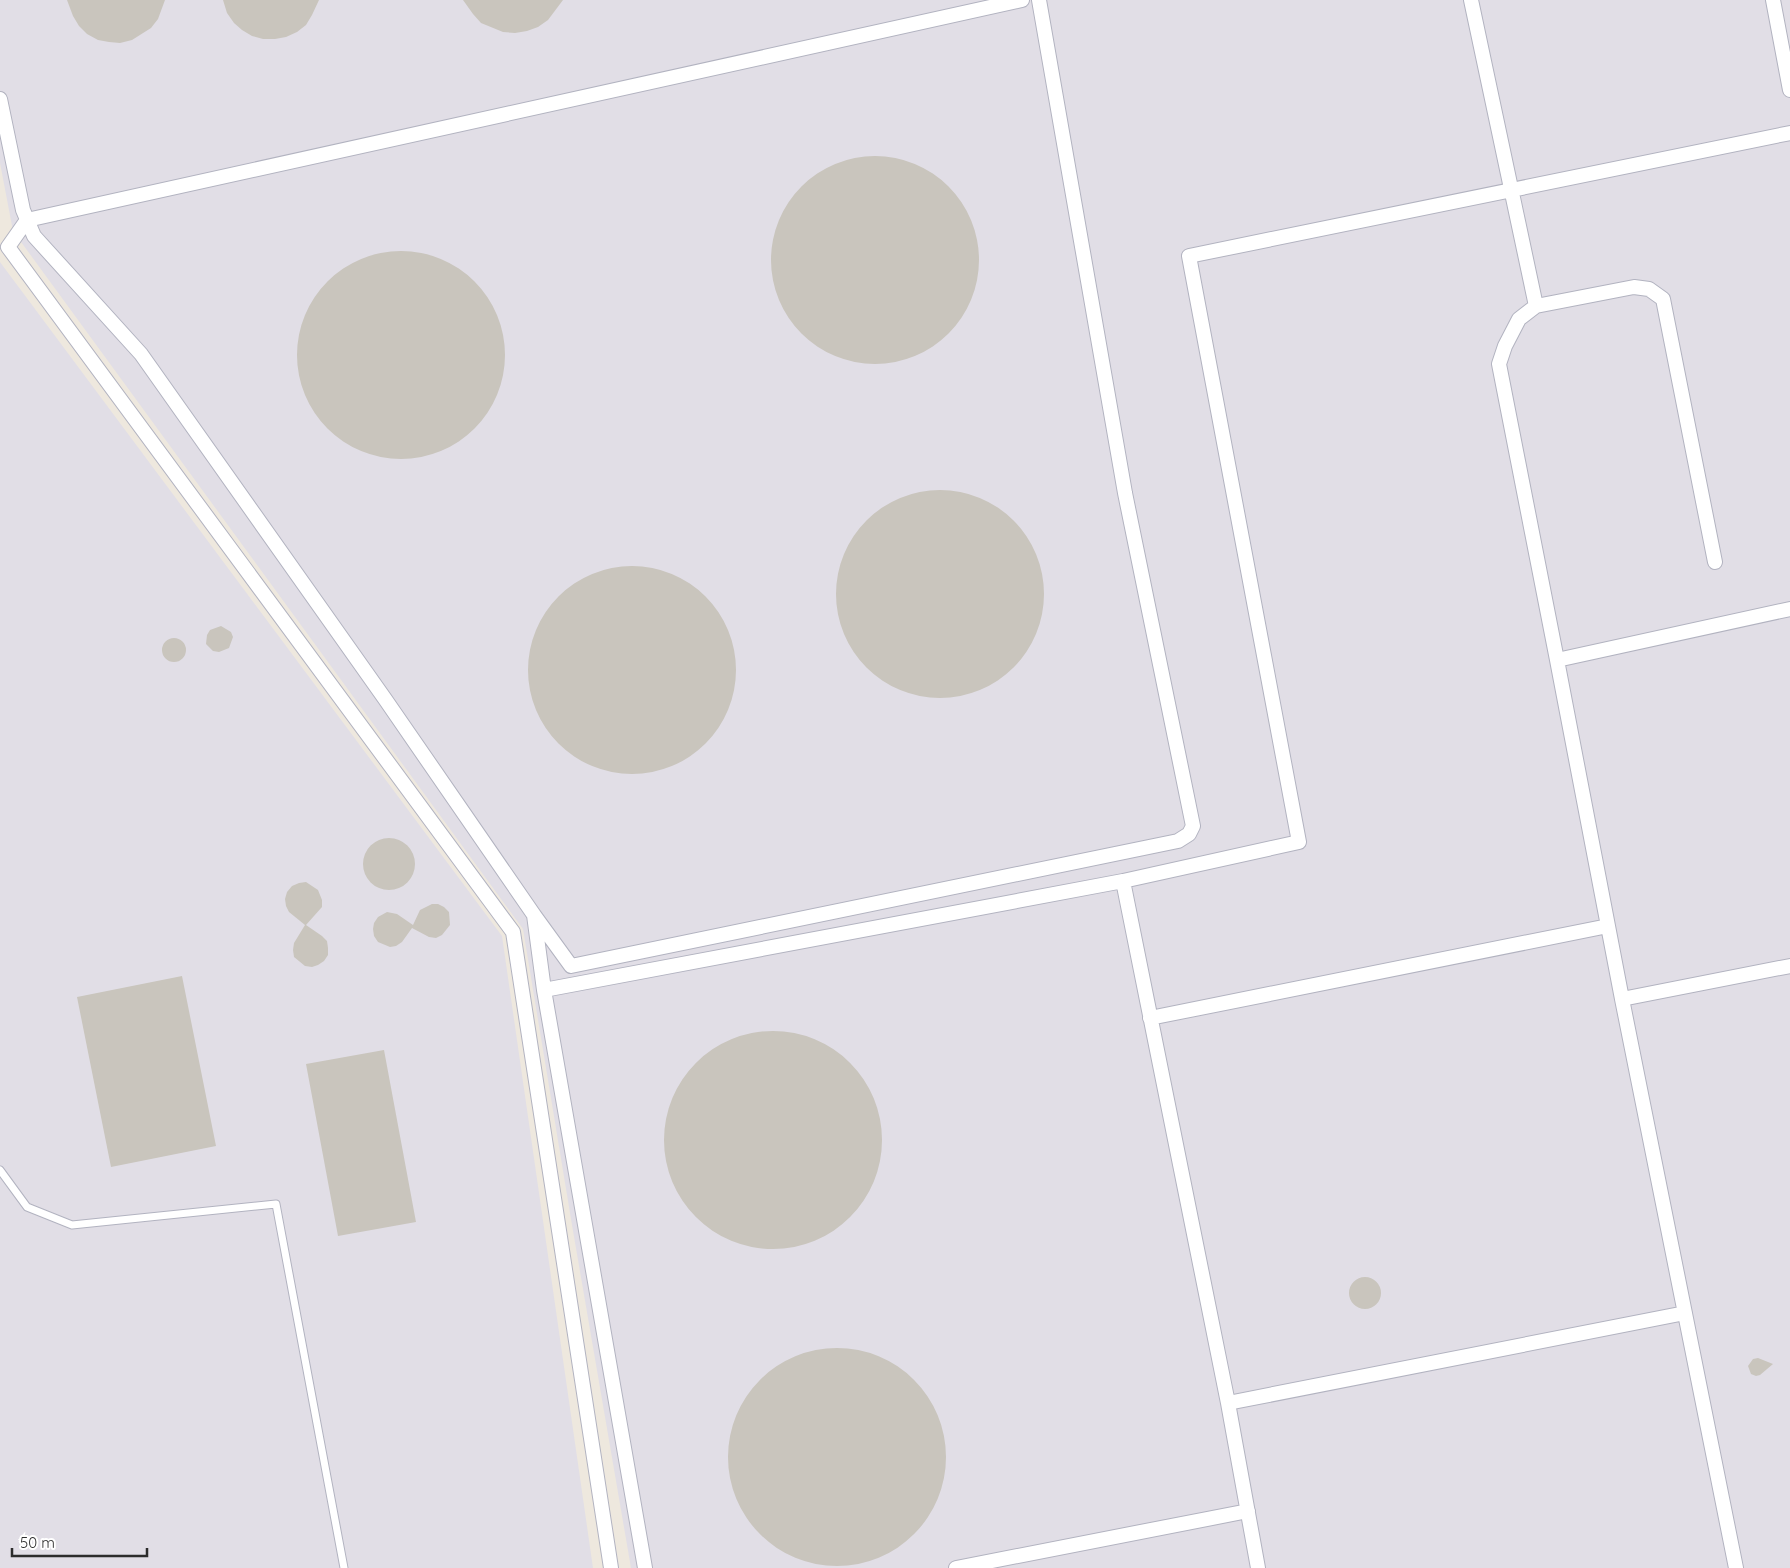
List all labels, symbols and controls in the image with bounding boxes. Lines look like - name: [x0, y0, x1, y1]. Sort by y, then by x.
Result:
- scale bar: [12, 1526, 148, 1558]
- text: 50 m: [20, 1533, 55, 1552]

